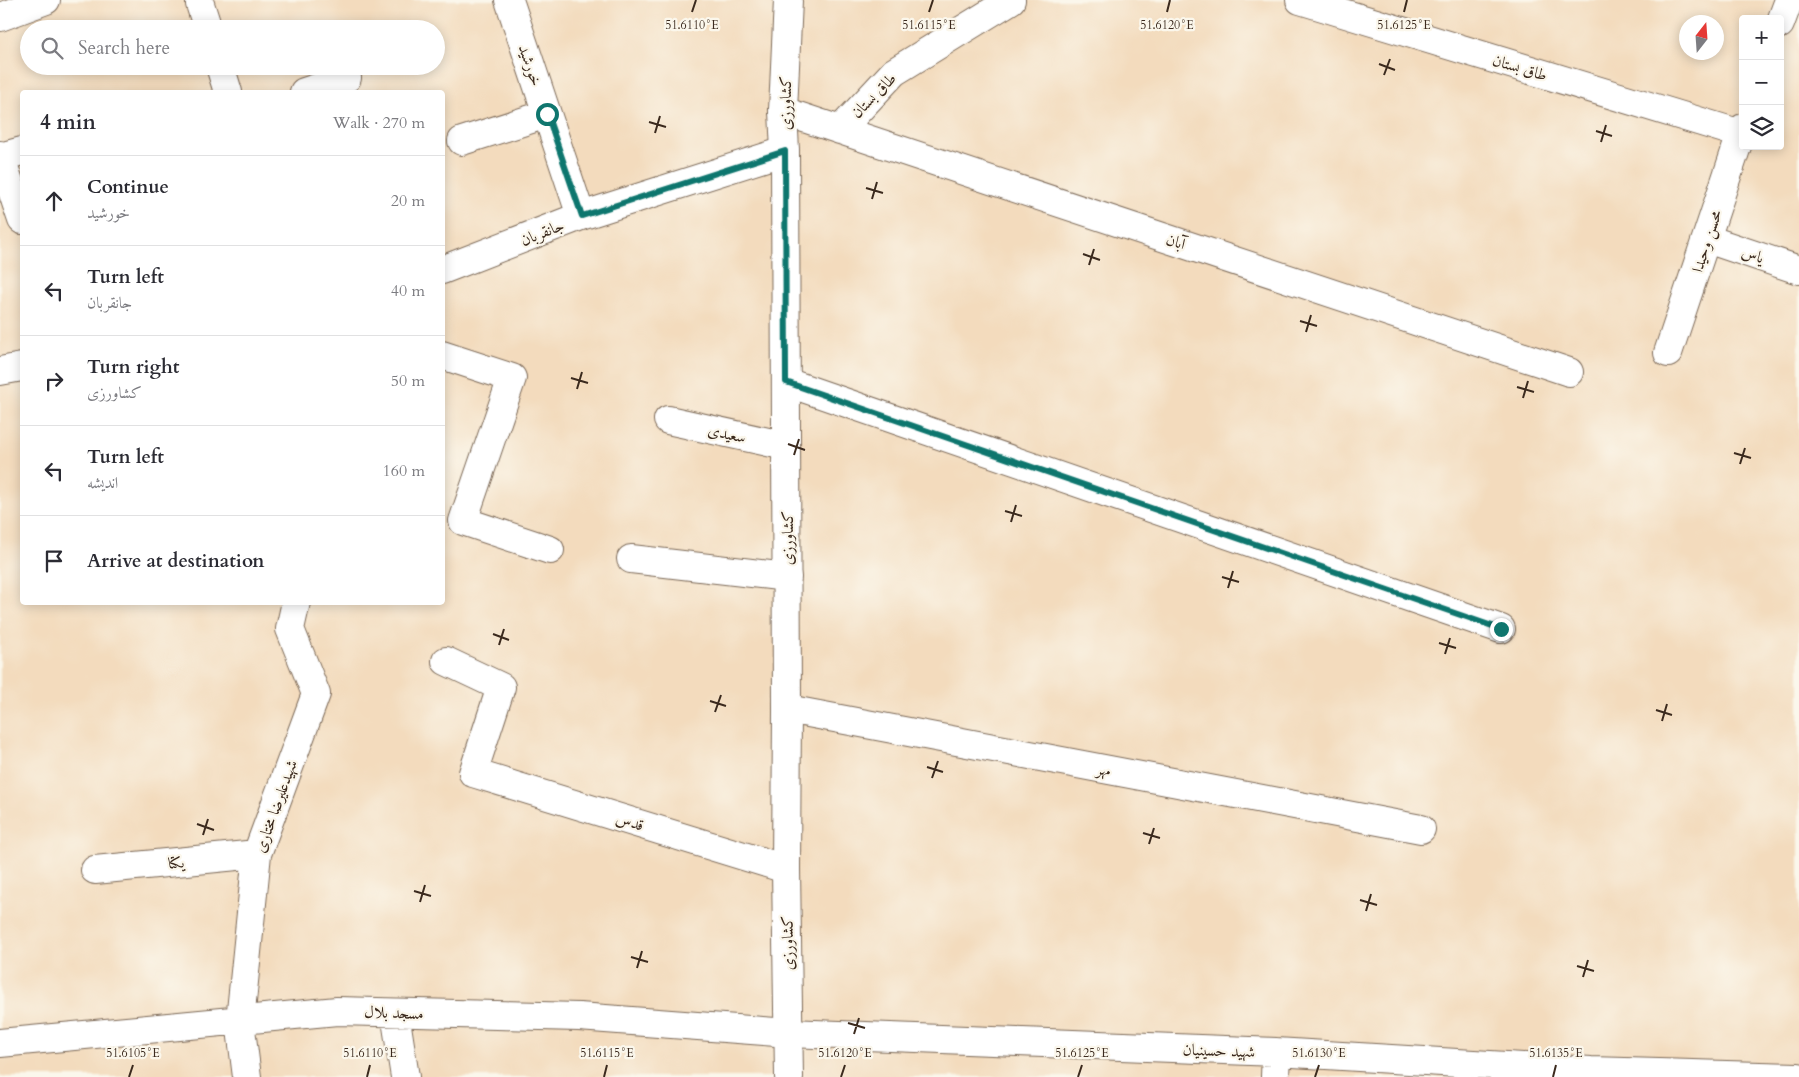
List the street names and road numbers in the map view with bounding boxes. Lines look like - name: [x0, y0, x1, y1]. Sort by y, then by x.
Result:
- street label: خورشید: [513, 41, 547, 89]
- street label: طاق بستان: [1490, 49, 1550, 87]
- street label: طاق بستان: [846, 68, 901, 123]
- street label: کشاورزی: [775, 76, 797, 130]
- street label: محسن وحیدا: [1686, 207, 1728, 275]
- street label: جانقربان: [517, 214, 567, 252]
- street label: آبان: [1163, 229, 1190, 256]
- street label: یاس: [1738, 241, 1768, 269]
- street label: سعیدی: [706, 419, 748, 449]
- street label: کشاورزی: [777, 511, 799, 565]
- street label: شهیدعلیرضا مختاری: [249, 757, 303, 856]
- street label: مهر: [1093, 757, 1113, 782]
- street label: قدس: [613, 807, 646, 837]
- street label: یکتا: [167, 851, 186, 875]
- street label: کشاورزی: [777, 915, 799, 971]
- street label: مسجد بلال: [364, 1001, 424, 1025]
- street label: شهید حسینیان: [1182, 1039, 1256, 1063]

